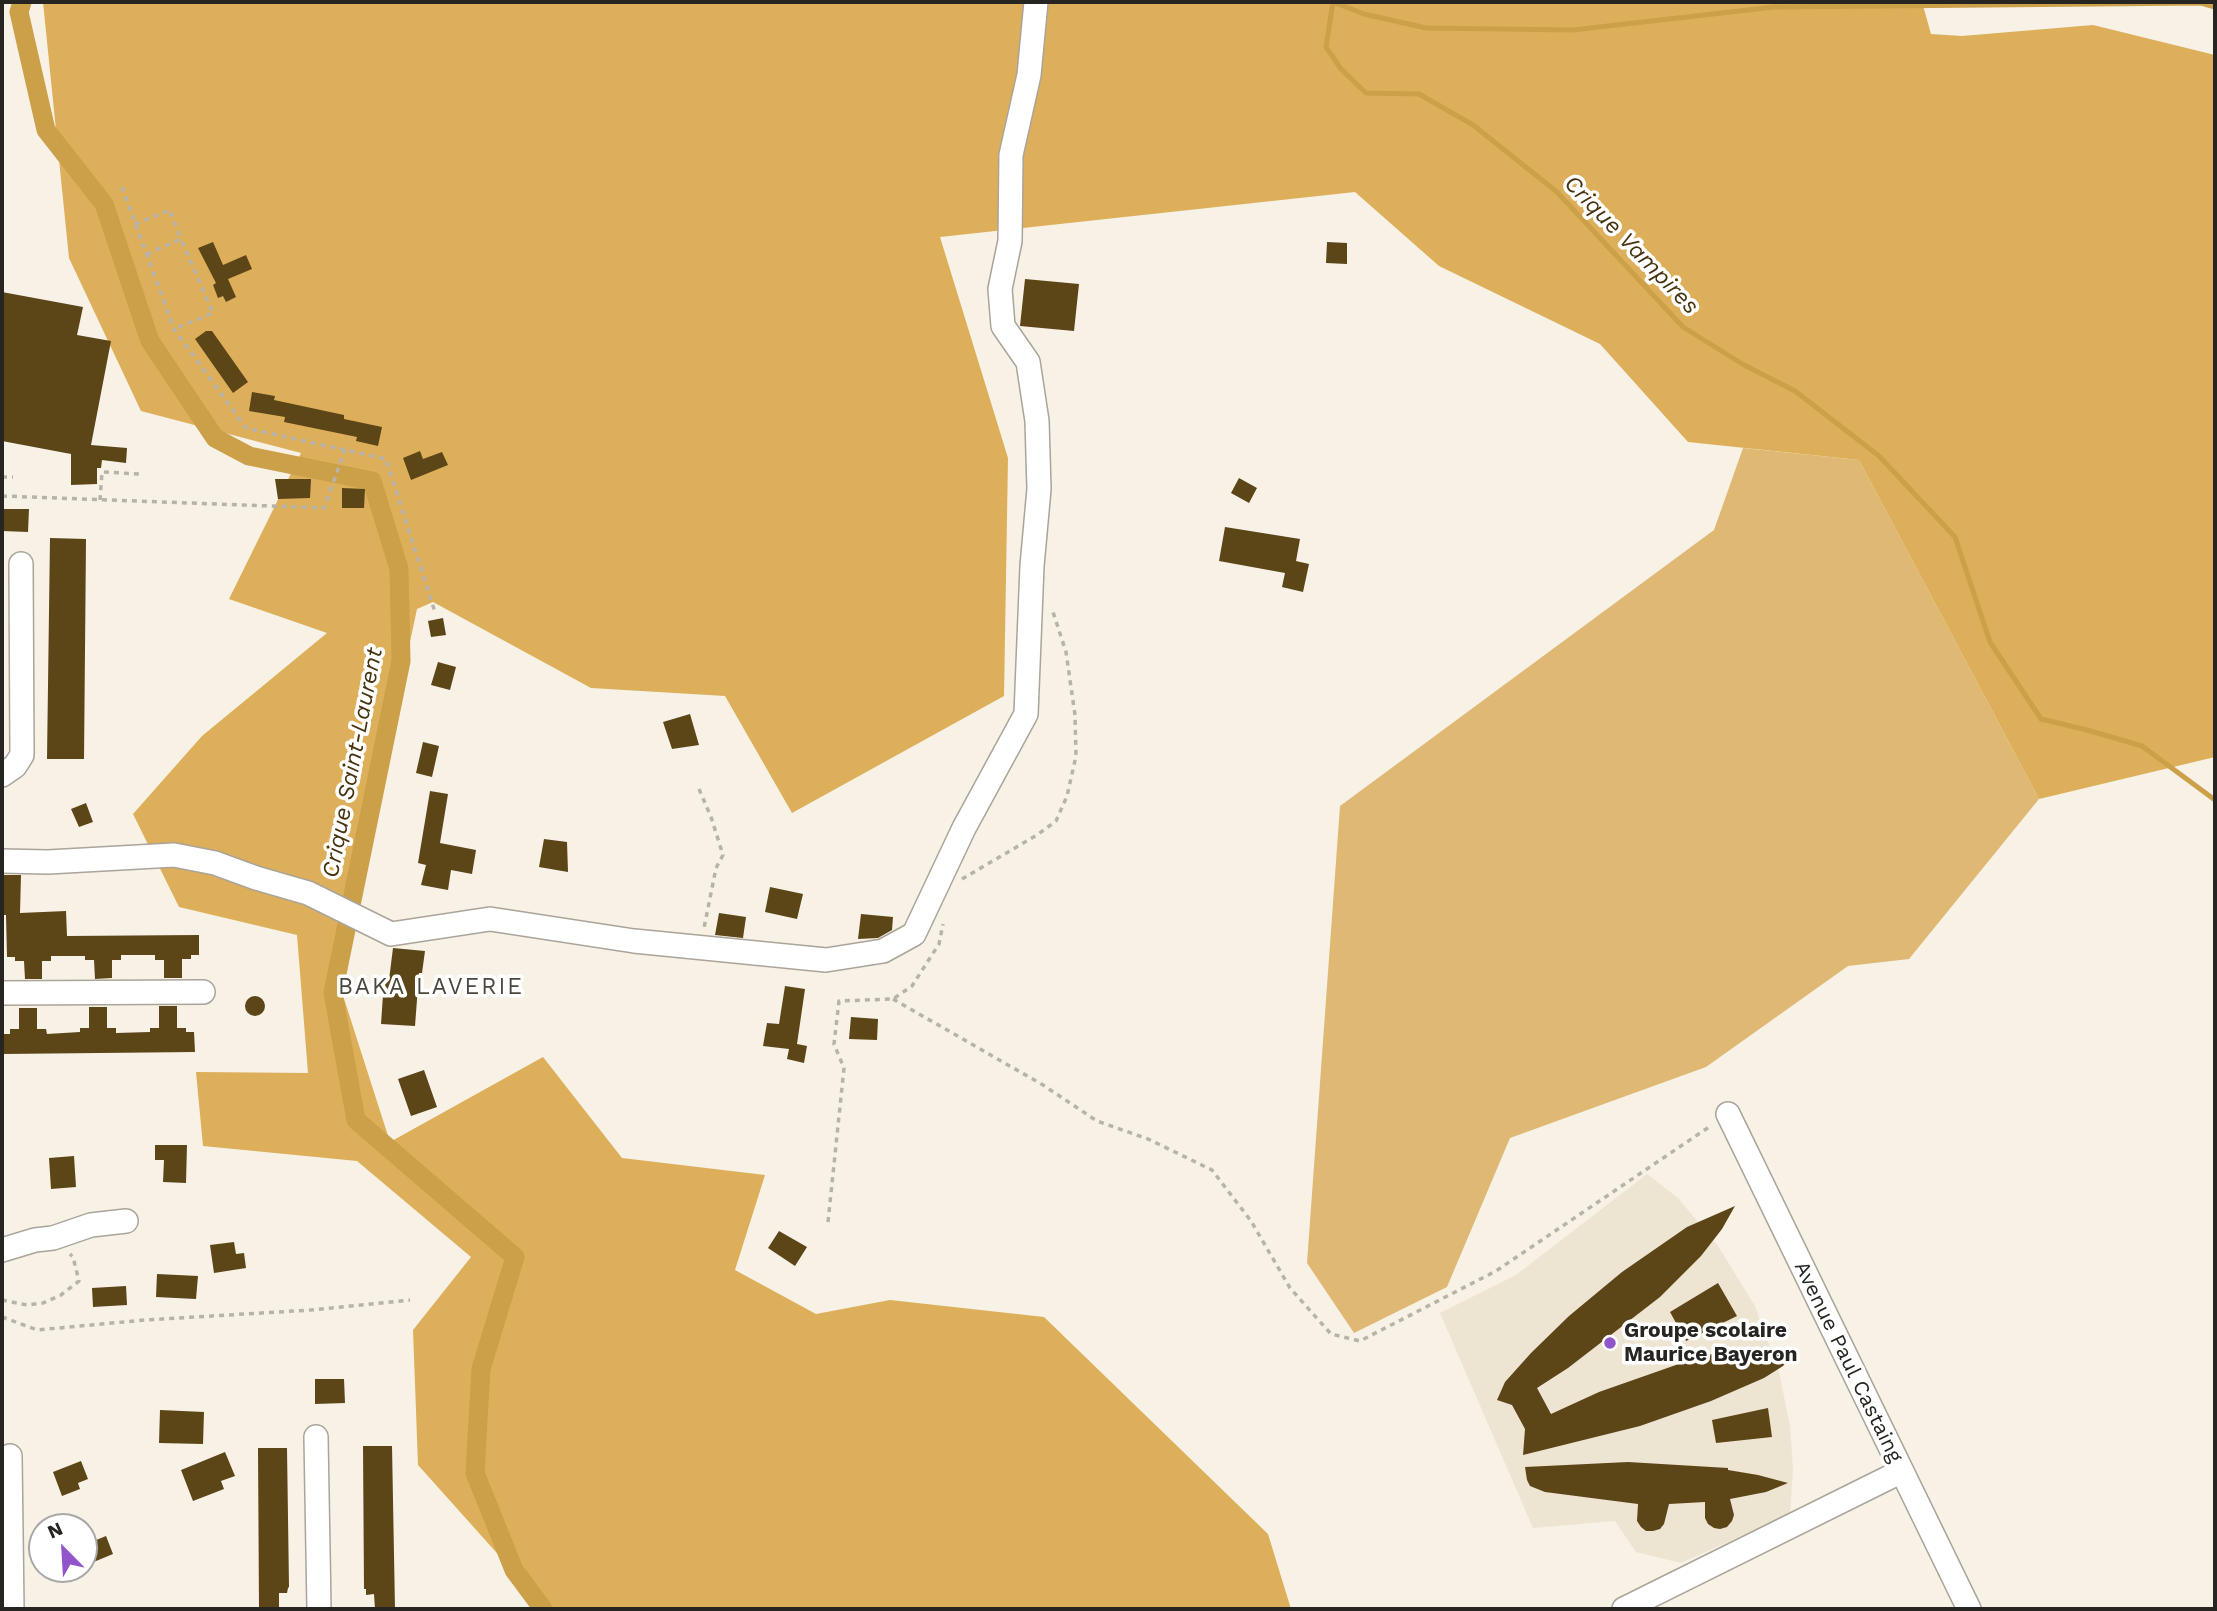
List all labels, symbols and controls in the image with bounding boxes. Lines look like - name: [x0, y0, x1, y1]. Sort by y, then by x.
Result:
- water label: Crique Vampires: [1558, 170, 1704, 320]
- water label: Crique Saint-Laurent: [317, 646, 389, 880]
- district label: BAKA LAVERIE: [340, 973, 522, 1001]
- street label: Avenue Paul Castaing: [1788, 1257, 1908, 1467]
- place label: Groupe scolaire Maurice Bayeron: [1624, 1318, 1798, 1368]
- marker: Groupe scolaire Maurice Bayeron: [1602, 1335, 1618, 1351]
- north arrow: [28, 1513, 98, 1583]
- text: N: [44, 1517, 66, 1544]

